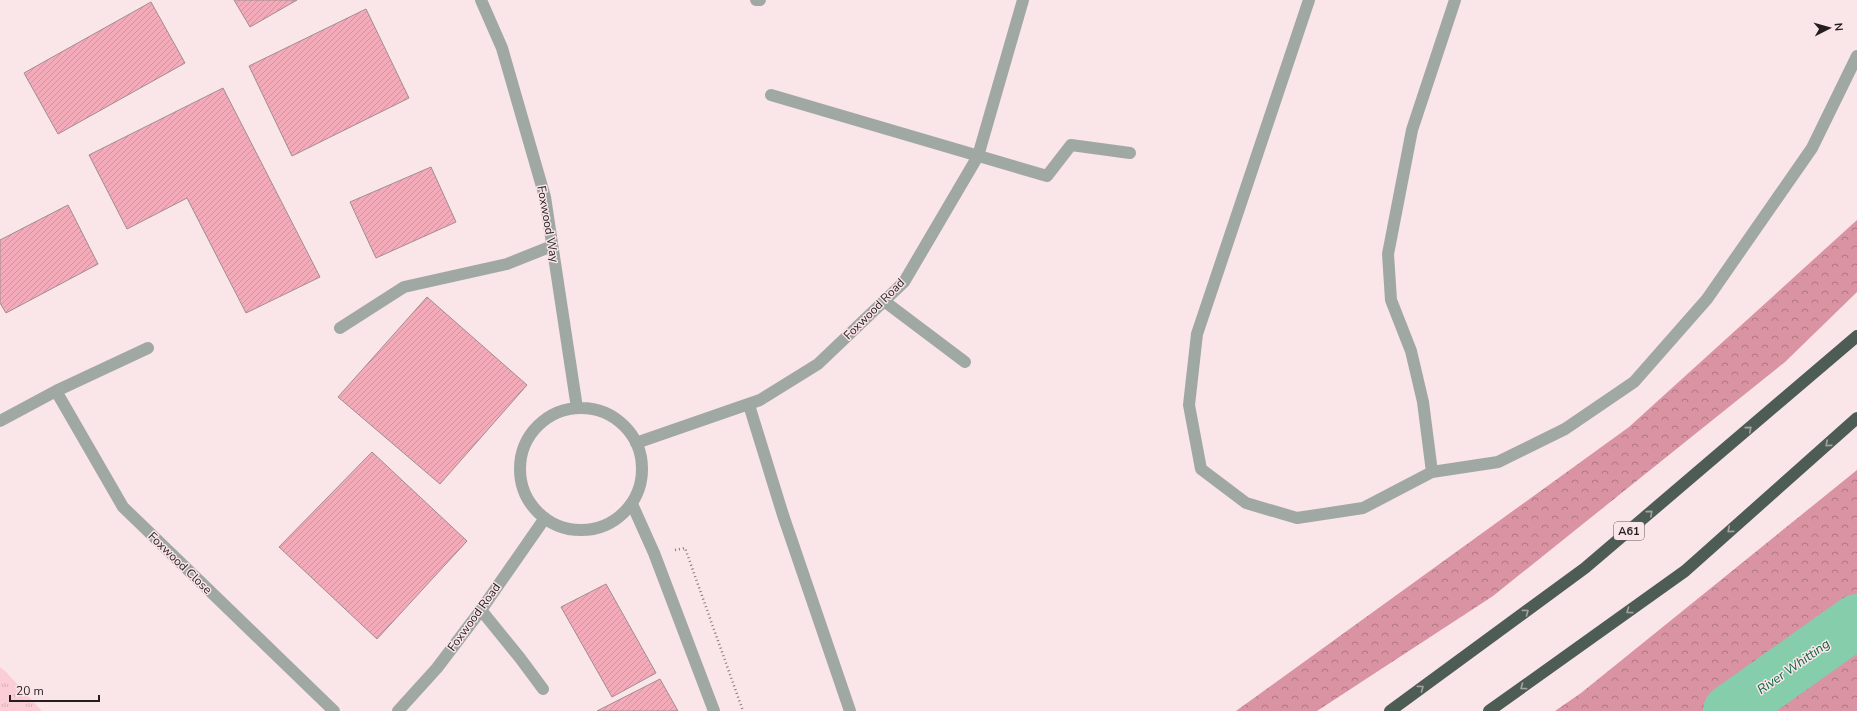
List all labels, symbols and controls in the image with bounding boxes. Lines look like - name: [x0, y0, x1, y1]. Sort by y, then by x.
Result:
- north arrow: [1809, 8, 1849, 48]
- text: N: [1831, 22, 1846, 32]
- street label: Foxwood Way: [533, 184, 563, 264]
- street label: Foxwood Road: [840, 275, 908, 343]
- one-way arrow: [1744, 426, 1751, 433]
- one-way arrow: [1825, 440, 1833, 447]
- one-way arrow: [1645, 511, 1652, 518]
- road number: A61: [1614, 522, 1644, 540]
- one-way arrow: [1728, 526, 1735, 533]
- street label: Foxwood Close: [145, 528, 215, 598]
- street label: Foxwood Road: [444, 580, 504, 654]
- one-way arrow: [1626, 606, 1633, 613]
- one-way arrow: [1522, 609, 1529, 616]
- water label: River Whitting: [1754, 635, 1834, 699]
- scale bar: [10, 677, 99, 703]
- one-way arrow: [1520, 682, 1527, 690]
- text: 20 m: [16, 683, 44, 699]
- one-way arrow: [1417, 686, 1424, 693]

